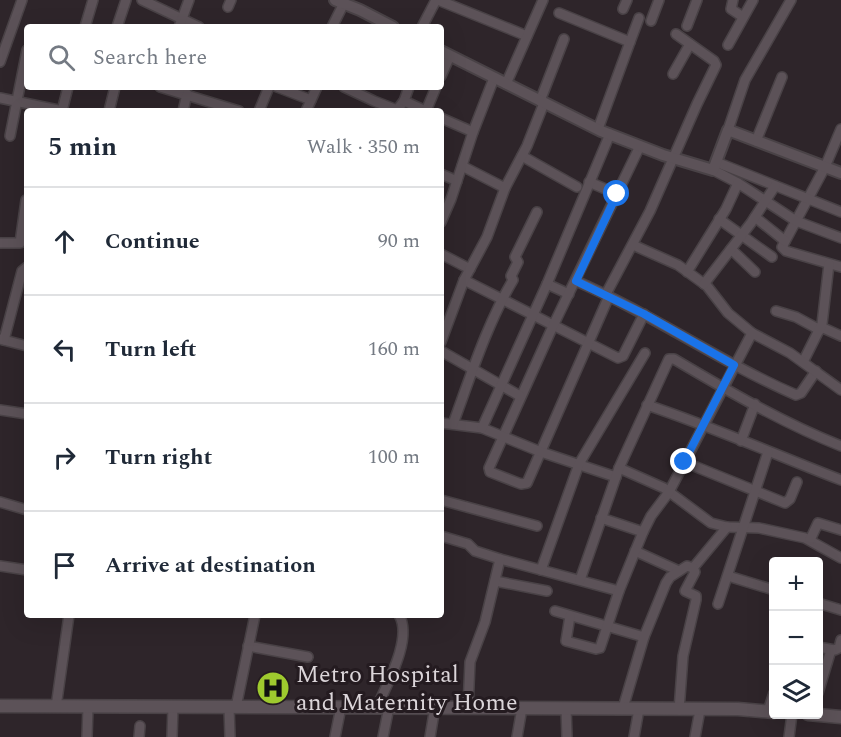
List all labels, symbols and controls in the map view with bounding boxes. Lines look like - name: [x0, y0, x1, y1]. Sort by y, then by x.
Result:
- search box: [24, 24, 444, 90]
- icon: search: [45, 41, 78, 74]
- text: Search here: [93, 41, 207, 74]
- text: 5 min: [48, 127, 117, 167]
- text: Walk · 350 m: [307, 132, 420, 162]
- route start: [603, 180, 629, 206]
- icon: ahead: [48, 225, 81, 258]
- text: Continue: [105, 225, 200, 258]
- text: 90 m: [378, 226, 420, 256]
- icon: left: [48, 333, 81, 366]
- text: Turn left: [105, 333, 197, 366]
- text: 160 m: [368, 334, 420, 364]
- icon: right: [48, 441, 81, 474]
- text: Turn right: [105, 441, 212, 474]
- text: 100 m: [368, 442, 420, 472]
- route end: [670, 448, 696, 474]
- icon: arrive: [48, 549, 81, 582]
- text: Arrive at destination: [105, 549, 316, 582]
- map controls: [769, 557, 823, 719]
- button: +: [769, 557, 823, 611]
- button: −: [769, 611, 823, 665]
- place label: Metro Hospital and Maternity Home: [296, 657, 518, 721]
- button: layers: [769, 665, 823, 719]
- hospital icon: Metro Hospital and Maternity Home: [255, 670, 291, 706]

